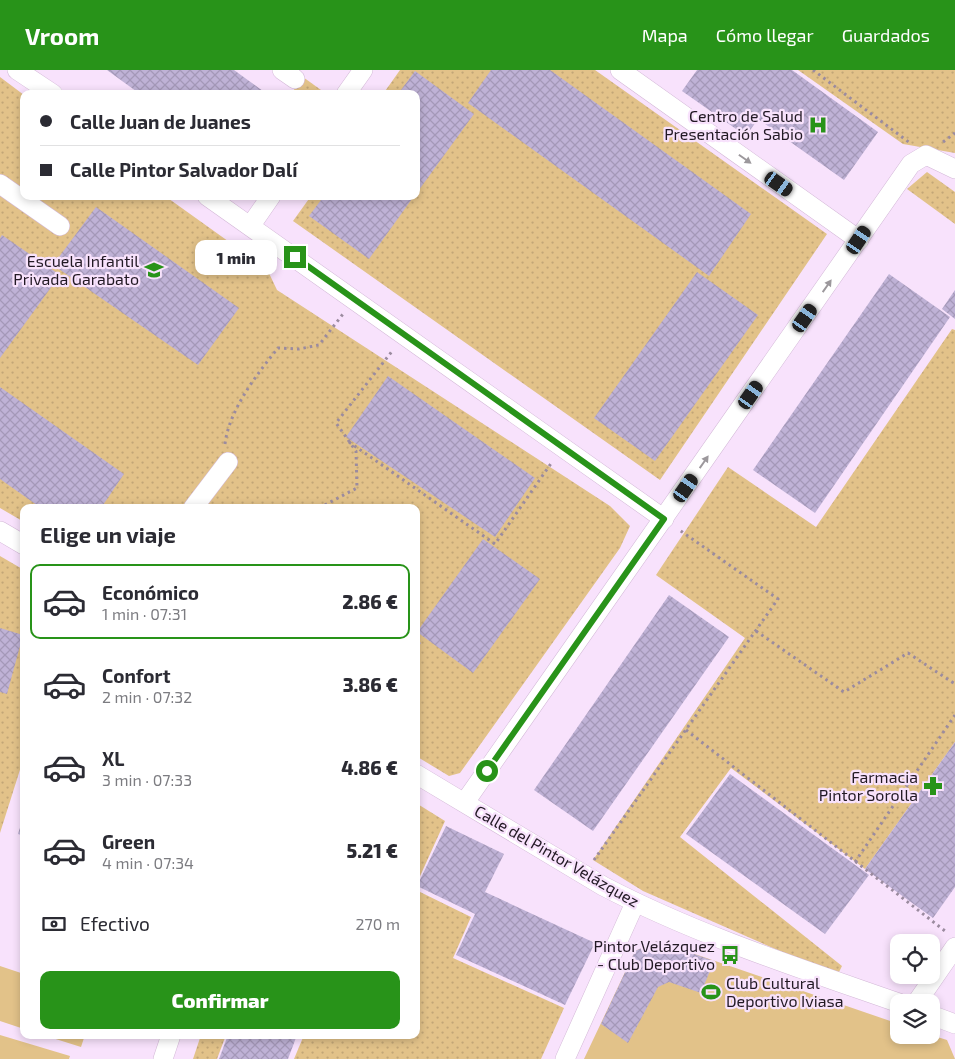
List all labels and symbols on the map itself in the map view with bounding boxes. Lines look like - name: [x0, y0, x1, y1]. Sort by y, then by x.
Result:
- place label: Centro de Salud Presentación Sabio: [664, 106, 803, 143]
- hospital icon: Centro de Salud Presentación Sabio: [807, 114, 829, 136]
- one-way arrow: [738, 154, 752, 164]
- car: [762, 169, 795, 199]
- car: [844, 223, 873, 257]
- callout: 1 min: [195, 240, 278, 274]
- route end: [284, 246, 306, 268]
- place label: Escuela Infantil Privada Garabato: [13, 251, 139, 288]
- school or university icon: Escuela Infantil Privada Garabato: [143, 259, 165, 281]
- one-way arrow: [822, 279, 832, 292]
- car: [790, 301, 819, 335]
- car: [736, 378, 765, 412]
- one-way arrow: [699, 455, 709, 469]
- car: [671, 471, 700, 505]
- route start: [476, 760, 498, 782]
- place label: Farmacia Pintor Sorolla: [819, 767, 918, 804]
- pharmacy icon: Farmacia Pintor Sorolla: [922, 775, 944, 797]
- street label: Calle del Pintor Velázquez: [472, 801, 643, 910]
- place label: Pintor Velázquez - Club Deportivo: [593, 936, 715, 973]
- bus stop icon: Pintor Velázquez - Club Deportivo: [719, 944, 741, 966]
- place label: Club Cultural Deportivo Iviasa: [726, 973, 843, 1010]
- sports icon: Club Cultural Deportivo Iviasa: [700, 981, 722, 1003]

